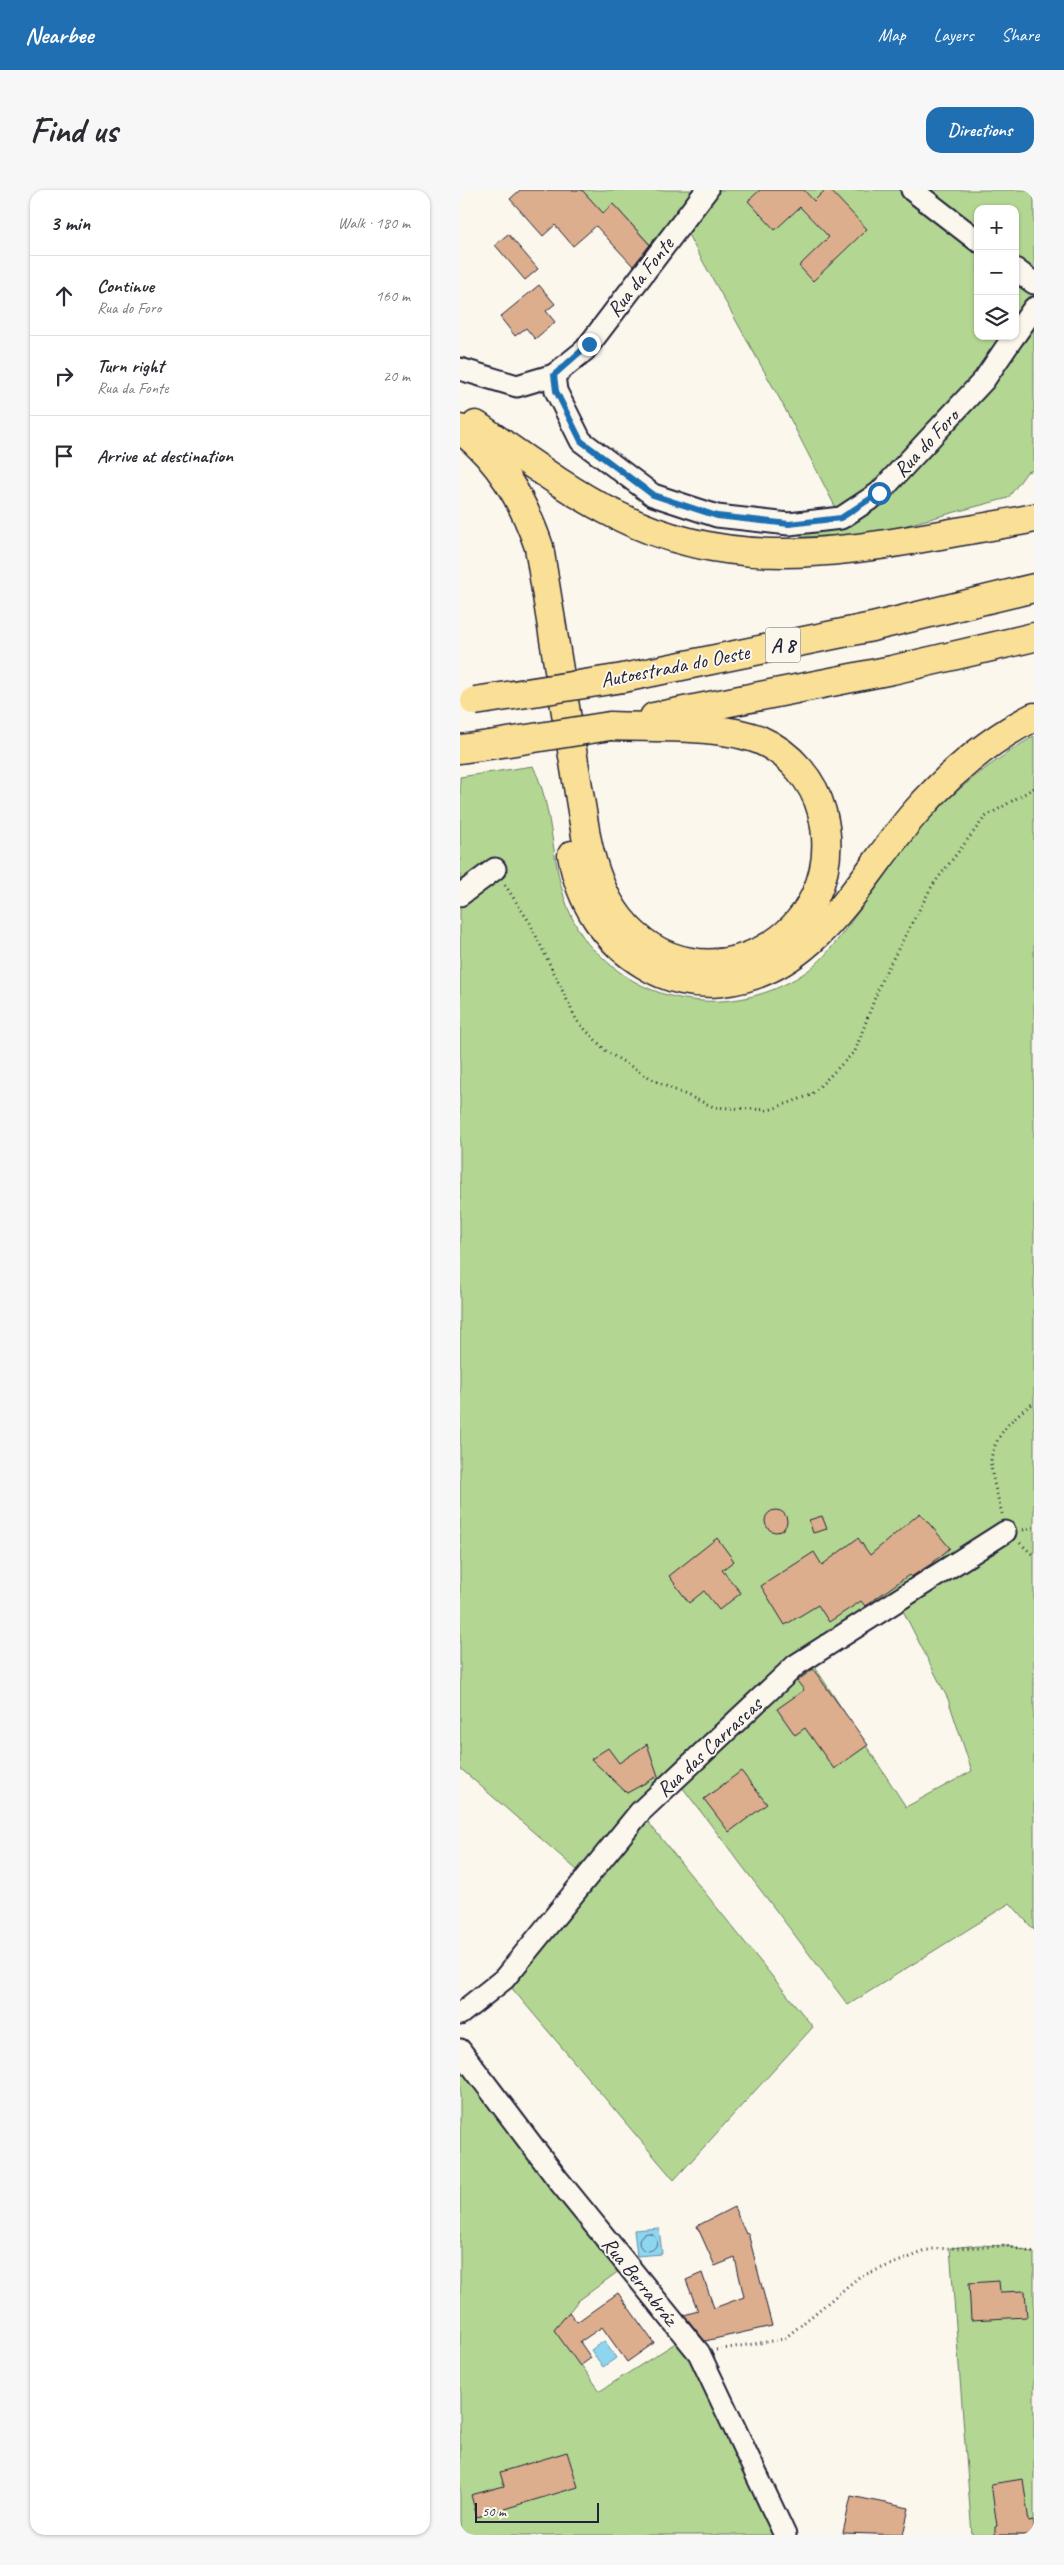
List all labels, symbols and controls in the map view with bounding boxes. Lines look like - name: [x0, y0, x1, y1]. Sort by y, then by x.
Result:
- text: Nearbee: [25, 20, 93, 50]
- text: Map: [878, 24, 906, 46]
- text: Layers: [934, 24, 973, 46]
- text: Share: [1001, 24, 1039, 46]
- button: Directions: [926, 107, 1034, 153]
- text: Find us: [30, 108, 117, 153]
- map controls: [974, 205, 1019, 340]
- button: +: [974, 205, 1019, 250]
- text: 3 min: [50, 210, 90, 236]
- text: Walk · 180 m: [338, 213, 410, 233]
- street label: Rua da Fonte: [601, 231, 680, 322]
- button: −: [974, 250, 1019, 295]
- text: Continue: [97, 274, 154, 298]
- icon: ahead: [50, 282, 78, 310]
- text: 160 m: [376, 286, 410, 306]
- button: layers: [974, 295, 1019, 340]
- text: Rua do Foro: [97, 298, 161, 318]
- route end: [578, 333, 601, 356]
- text: Turn right: [97, 354, 164, 378]
- icon: right: [50, 362, 78, 390]
- text: 20 m: [383, 366, 410, 386]
- text: Rua da Fonte: [97, 378, 168, 398]
- street label: Rua do Foro: [888, 401, 966, 483]
- icon: arrive: [50, 442, 78, 470]
- text: Arrive at destination: [97, 444, 233, 468]
- route start: [868, 482, 891, 505]
- road number: A 8: [766, 628, 800, 662]
- street label: Autoestrada do Oeste: [599, 639, 753, 693]
- street label: Rua das Carrascas: [651, 1690, 768, 1802]
- street label: Rua Berrabráz: [596, 2232, 685, 2332]
- scale bar: [475, 2500, 599, 2523]
- text: 50 m: [482, 2503, 506, 2520]

